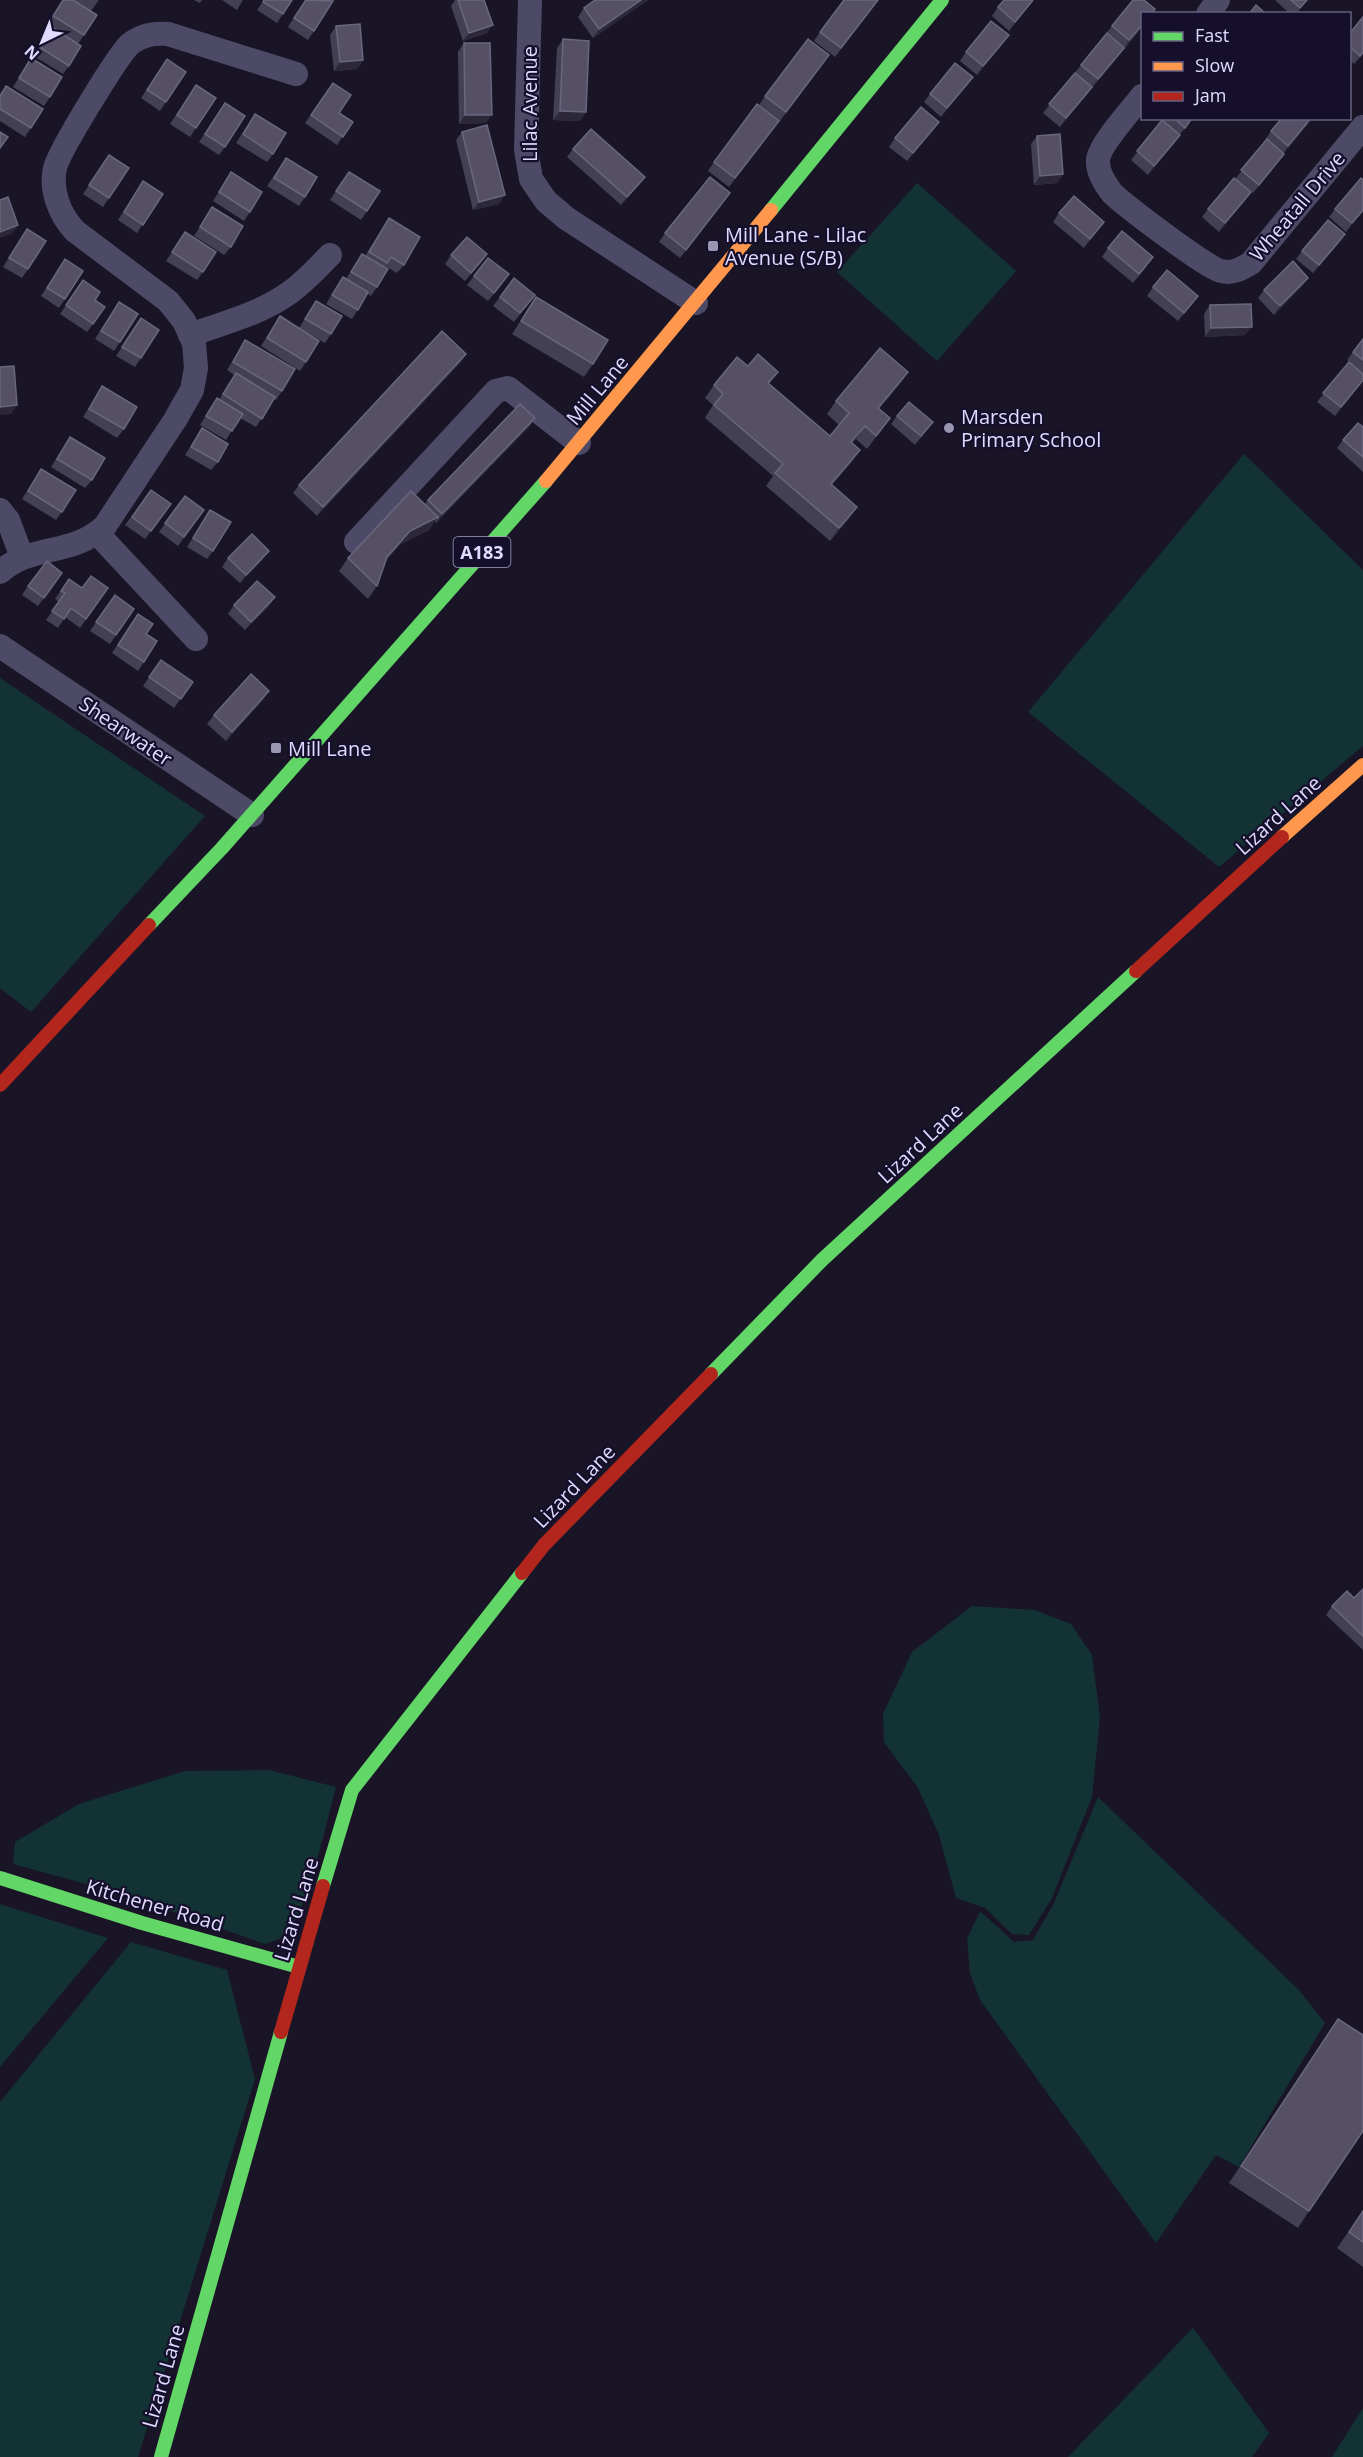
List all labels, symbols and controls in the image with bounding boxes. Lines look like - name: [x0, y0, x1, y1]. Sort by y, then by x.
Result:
- north arrow: [12, 12, 72, 72]
- legend: [1141, 12, 1351, 120]
- text: Fast: [1195, 23, 1229, 47]
- text: N: [20, 40, 44, 65]
- street label: Lilac Avenue: [516, 46, 543, 162]
- text: Slow: [1195, 53, 1234, 77]
- text: Jam: [1193, 83, 1227, 107]
- street label: Wheatall Drive: [1243, 145, 1351, 267]
- place label: Mill Lane - Lilac Avenue (S/B): [725, 221, 866, 271]
- marker: Mill Lane - Lilac Avenue (S/B): [706, 239, 720, 253]
- street label: Mill Lane: [560, 349, 634, 431]
- place label: Marsden Primary School: [961, 403, 1101, 453]
- marker: Marsden Primary School: [942, 421, 956, 435]
- road number: A183: [454, 537, 510, 567]
- street label: Shearwater: [74, 690, 178, 772]
- place label: Mill Lane: [288, 735, 371, 762]
- marker: Mill Lane: [269, 741, 283, 755]
- street label: Lizard Lane: [1229, 769, 1327, 861]
- street label: Lizard Lane: [872, 1097, 968, 1189]
- street label: Lizard Lane: [527, 1438, 621, 1534]
- street label: Lizard Lane: [268, 1854, 324, 1964]
- street label: Kitchener Road: [83, 1872, 227, 1938]
- street label: Lizard Lane: [135, 2321, 191, 2431]

